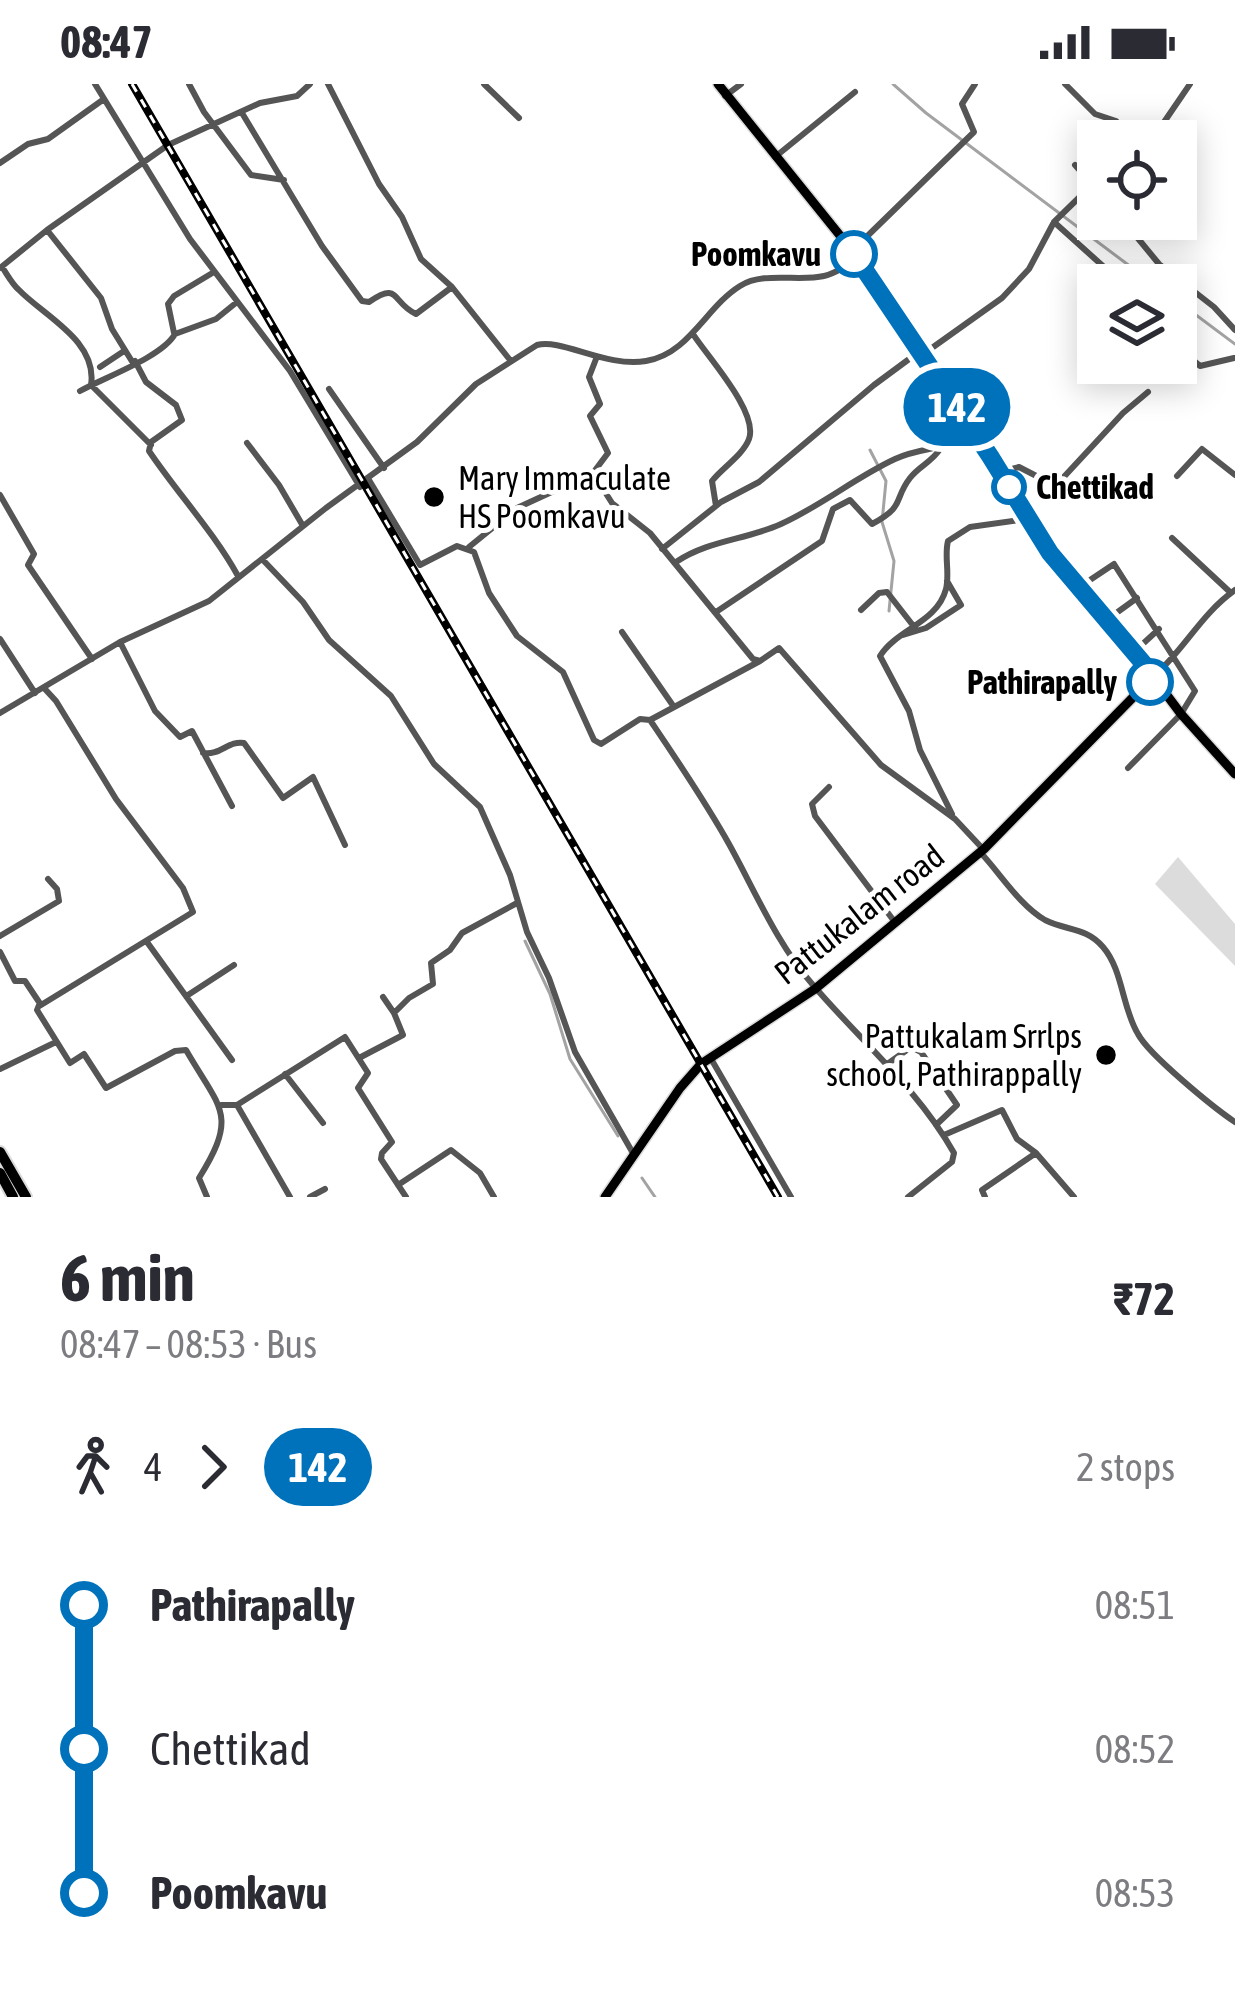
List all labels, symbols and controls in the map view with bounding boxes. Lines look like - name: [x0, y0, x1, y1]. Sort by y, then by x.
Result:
- text: 08:47: [60, 16, 153, 68]
- map controls: [1077, 120, 1197, 384]
- button: locate: [1077, 120, 1197, 240]
- marker: Poomkavu: [832, 232, 876, 276]
- place label: Poomkavu: [691, 235, 821, 273]
- button: layers: [1077, 264, 1197, 384]
- line badge: 142: [888, 368, 1026, 446]
- text: 142: [927, 383, 987, 431]
- place label: Mary Immaculate HS Poomkavu: [458, 459, 671, 535]
- place label: Chettikad: [1036, 468, 1154, 506]
- marker: Chettikad: [993, 471, 1025, 503]
- marker: Mary Immaculate HS Poomkavu: [421, 484, 447, 510]
- marker: Pathirapally: [1128, 660, 1172, 704]
- place label: Pathirapally: [967, 663, 1117, 701]
- street label: Pattukalam road: [767, 836, 951, 992]
- place label: Pattukalam Srrlps school, Pathirappally: [826, 1017, 1082, 1093]
- marker: Pattukalam Srrlps school, Pathirappally: [1093, 1042, 1119, 1068]
- text: 6 min: [60, 1239, 195, 1315]
- text: ₹72: [1113, 1273, 1175, 1325]
- text: 08:47 – 08:53 · Bus: [60, 1322, 317, 1366]
- icon: walk: [60, 1434, 126, 1500]
- icon: forward: [180, 1434, 246, 1500]
- text: 142: [288, 1443, 348, 1491]
- text: 4: [144, 1445, 162, 1489]
- text: 2 stops: [1076, 1445, 1175, 1489]
- text: Pathirapally: [150, 1579, 355, 1631]
- text: 08:51: [1095, 1583, 1175, 1627]
- text: Chettikad: [150, 1723, 311, 1775]
- text: 08:52: [1095, 1727, 1175, 1771]
- text: Poomkavu: [150, 1867, 327, 1919]
- text: 08:53: [1095, 1871, 1175, 1915]

